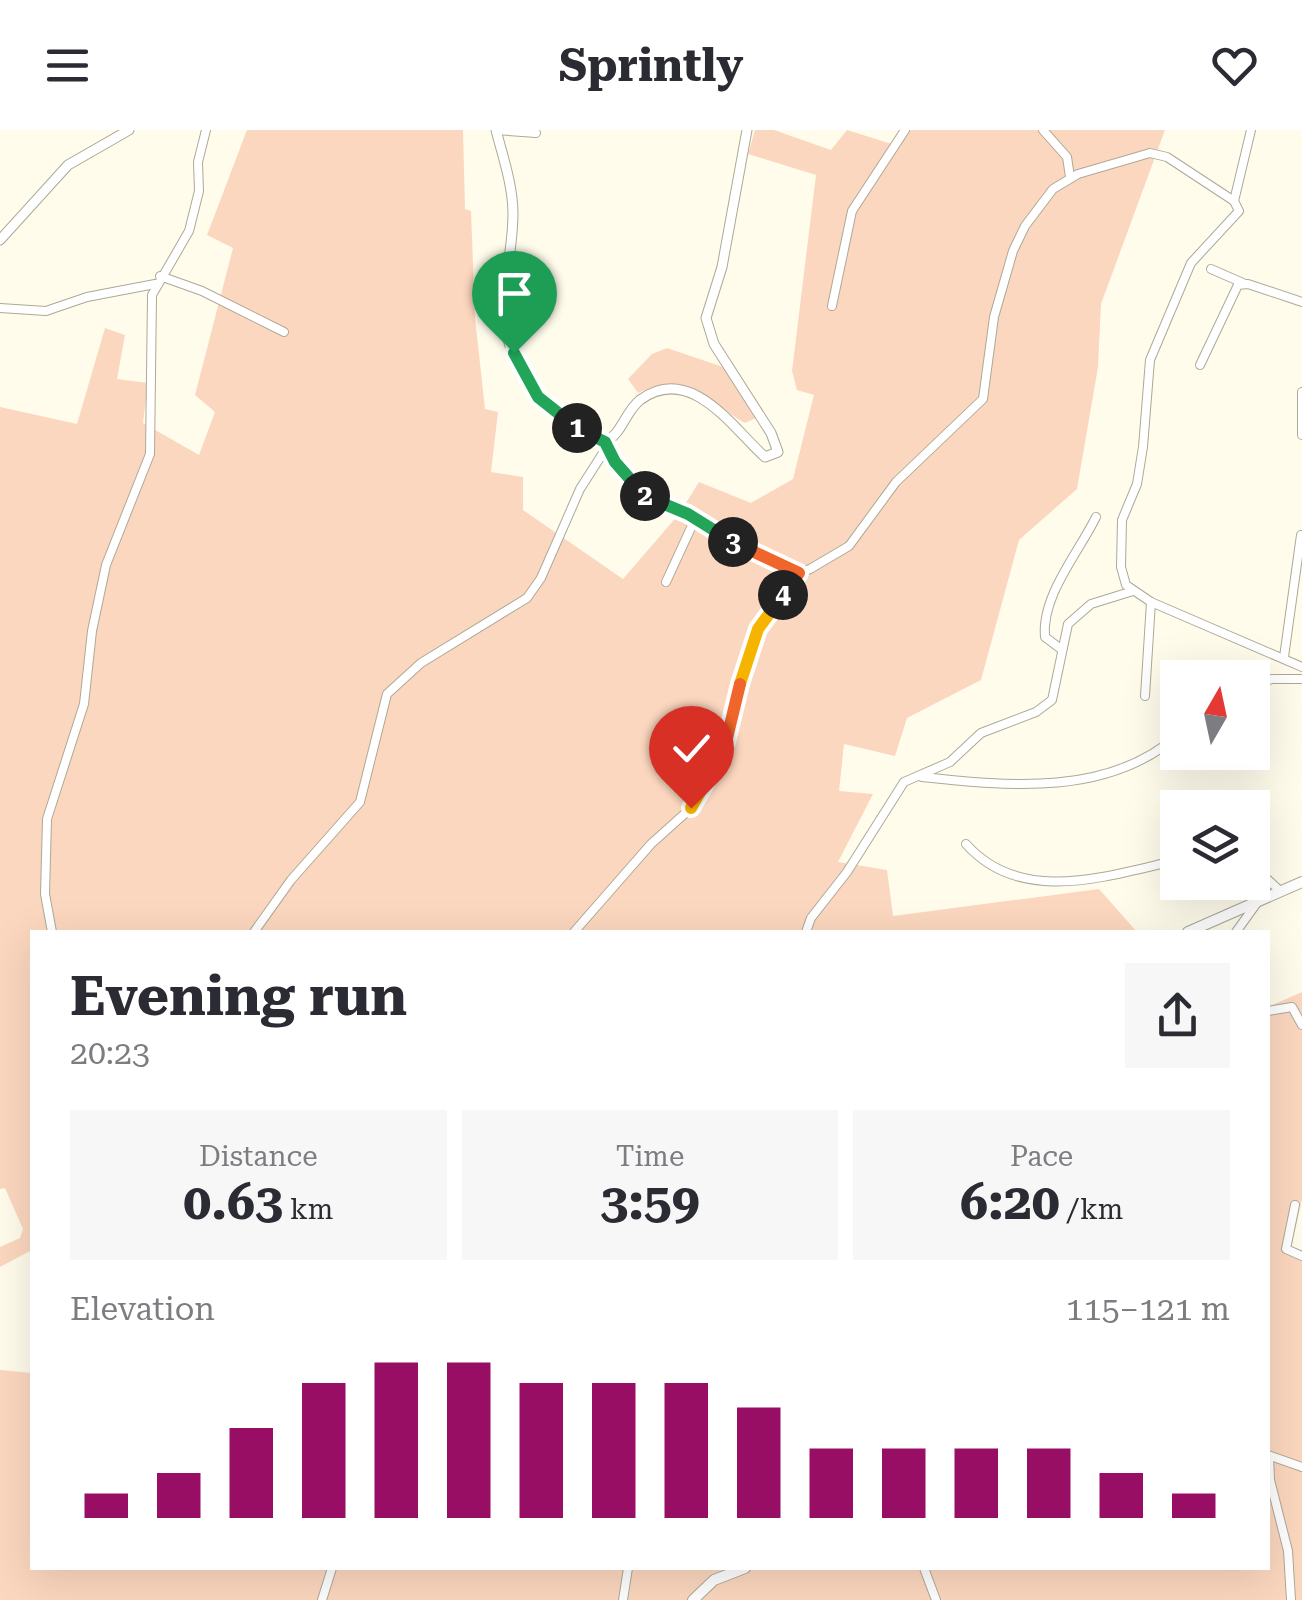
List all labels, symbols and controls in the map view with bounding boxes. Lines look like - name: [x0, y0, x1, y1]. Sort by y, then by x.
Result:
- icon: menu: [40, 38, 95, 93]
- icon: heart: [1207, 38, 1262, 93]
- text: Sprintly: [559, 39, 743, 92]
- pin: [472, 251, 557, 354]
- icon: arrive: [487, 266, 542, 321]
- pin: 1: [552, 403, 602, 453]
- text: 1: [569, 411, 585, 444]
- pin: 2: [620, 471, 670, 521]
- text: 2: [637, 479, 653, 512]
- pin: 3: [708, 517, 758, 567]
- text: 3: [725, 525, 741, 558]
- pin: 4: [758, 570, 808, 620]
- text: 4: [775, 578, 791, 611]
- north arrow: [1160, 660, 1270, 770]
- map controls: [1160, 660, 1270, 900]
- pin: [649, 706, 734, 809]
- icon: check: [664, 721, 719, 776]
- button: layers: [1160, 790, 1270, 900]
- button: share: [1125, 963, 1230, 1068]
- text: Evening run: [70, 964, 407, 1028]
- text: 20:23: [70, 1034, 150, 1072]
- text: Distance: [199, 1140, 318, 1173]
- text: Time: [616, 1140, 684, 1173]
- text: Pace: [1010, 1140, 1073, 1173]
- text: 0.63: [183, 1173, 283, 1231]
- text: 3:59: [600, 1173, 700, 1231]
- text: 6:20: [960, 1173, 1060, 1231]
- text: km: [283, 1193, 333, 1226]
- text: /km: [1060, 1193, 1123, 1226]
- text: Elevation: [70, 1290, 215, 1328]
- text: 115–121 m: [1066, 1290, 1230, 1328]

